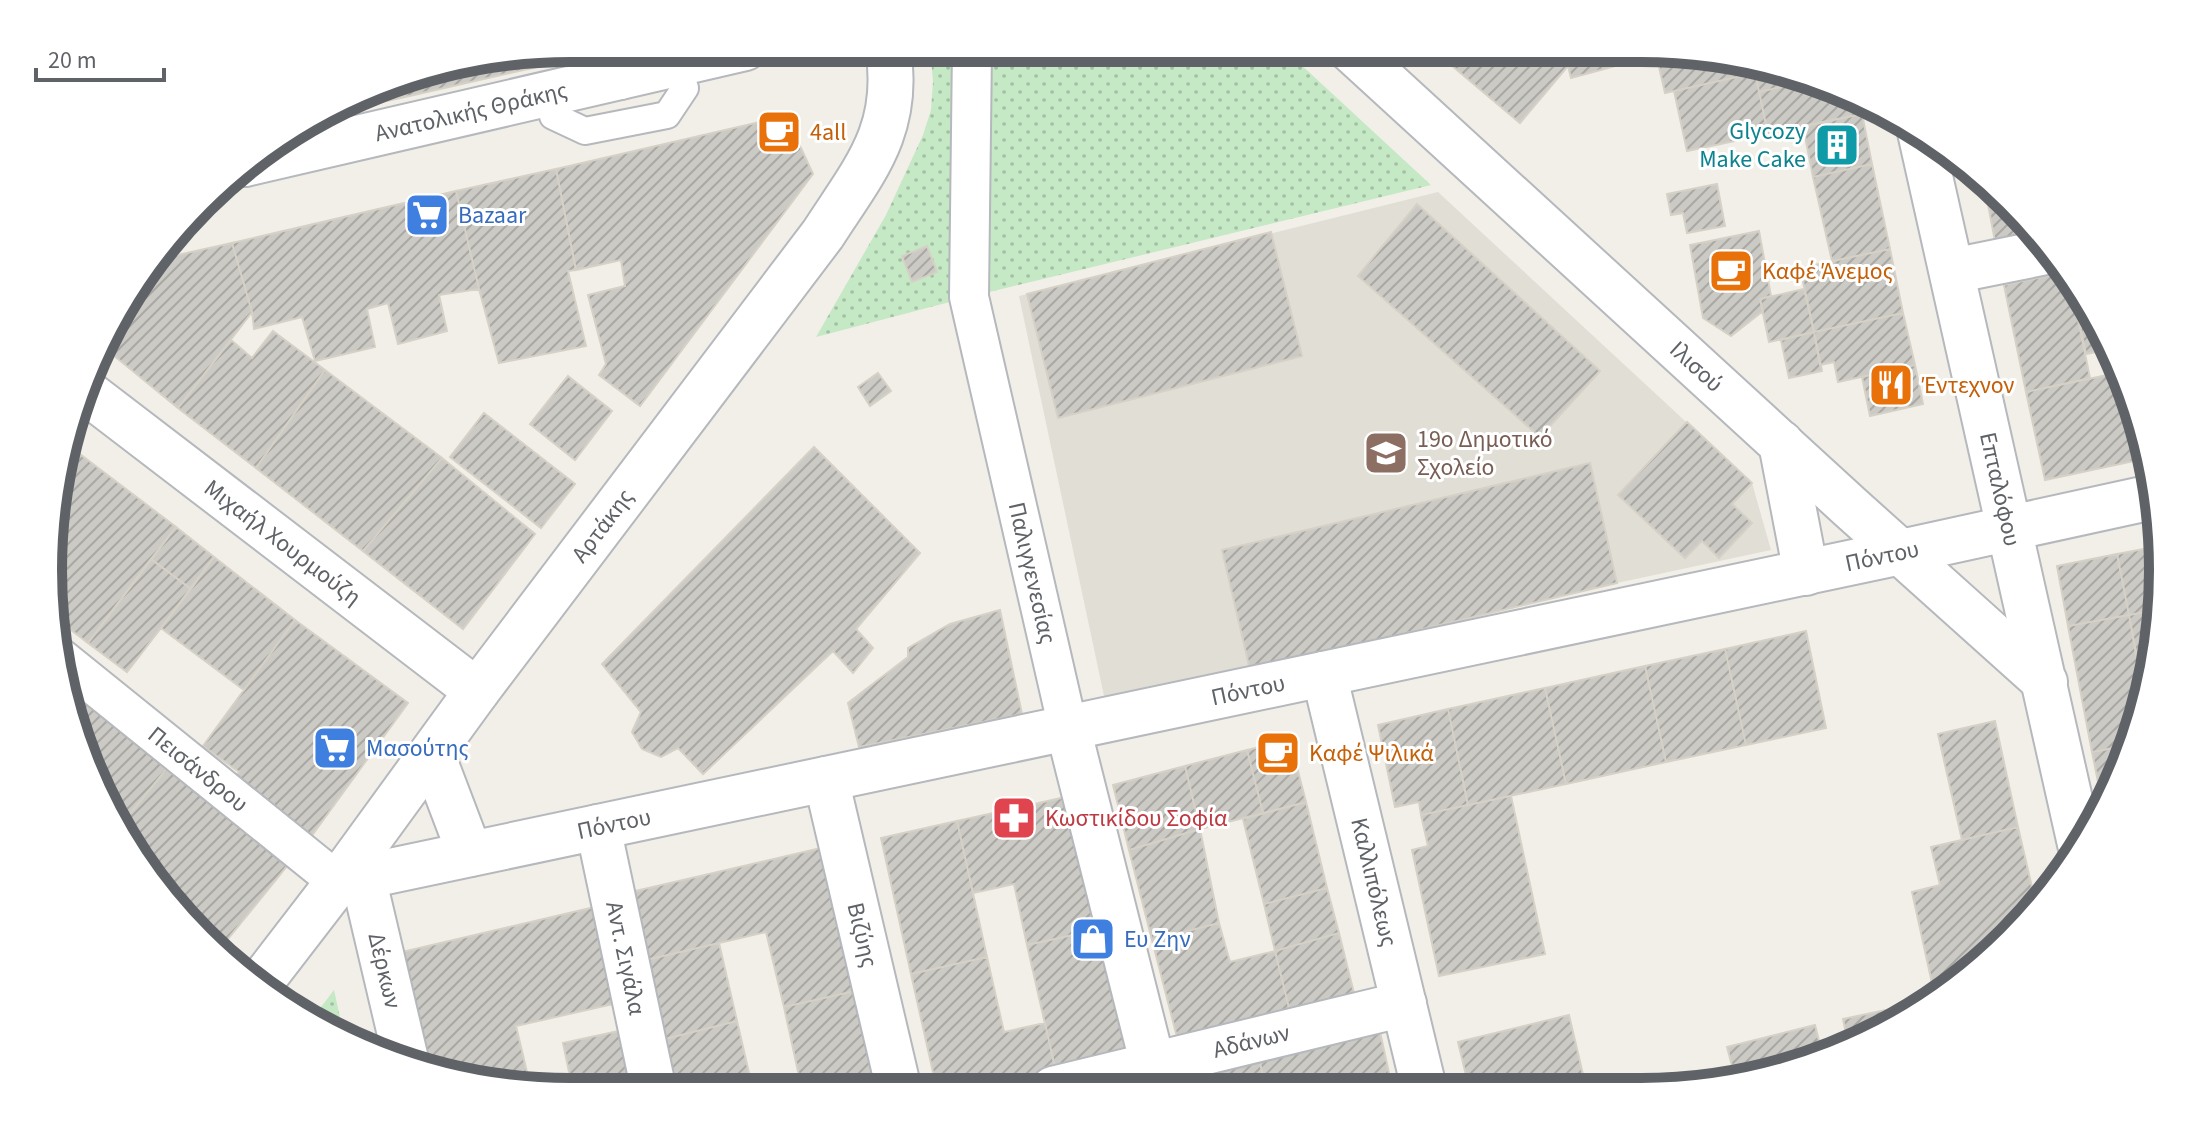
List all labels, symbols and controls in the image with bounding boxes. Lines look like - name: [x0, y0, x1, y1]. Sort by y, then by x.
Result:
- scale bar: [36, 32, 164, 82]
- text: 20 m: [48, 43, 97, 78]
- street label: Ανατολικής Θράκης: [371, 72, 571, 151]
- cafe icon: 4all: [755, 108, 803, 156]
- place label: Glycozy Make Cake: [1699, 114, 1806, 177]
- place label: 4all: [810, 115, 846, 150]
- building icon: Glycozy Make Cake: [1813, 121, 1861, 169]
- supermarket icon: Bazaar: [403, 191, 451, 239]
- place label: Bazaar: [458, 198, 527, 233]
- cafe icon: Καφέ Άνεμος: [1707, 247, 1755, 295]
- place label: Καφέ Άνεμος: [1762, 254, 1893, 289]
- street label: Ιλισού: [1662, 333, 1731, 400]
- restaurant icon: Έντεχνον: [1867, 361, 1915, 409]
- place label: Έντεχνον: [1921, 368, 2014, 403]
- place label: 19ο Δημοτικό Σχολείο: [1417, 422, 1553, 485]
- school or university icon: 19ο Δημοτικό Σχολείο: [1362, 429, 1410, 477]
- street label: Επταλόφου: [1970, 429, 2030, 550]
- street label: Μιχαήλ Χουρμούζη: [197, 471, 369, 614]
- street label: Αρτάκης: [563, 481, 642, 570]
- street label: Παλιγγενεσίας: [999, 498, 1066, 647]
- street label: Πόντου: [1842, 531, 1922, 581]
- street label: Πόντου: [1208, 665, 1288, 715]
- street label: Πεισάνδρου: [140, 718, 256, 821]
- supermarket icon: Μασούτης: [311, 724, 359, 772]
- cafe icon: Καφέ Ψιλικά: [1254, 729, 1302, 777]
- place label: Μασούτης: [366, 731, 469, 766]
- place label: Καφέ Ψιλικά: [1309, 736, 1434, 771]
- pharmacy icon: Κωστικίδου Σοφία: [990, 794, 1038, 842]
- street label: Πόντου: [574, 799, 654, 849]
- place label: Κωστικίδου Σοφία: [1045, 801, 1228, 836]
- street label: Καλλιπόλεως: [1342, 814, 1407, 950]
- street label: Αντ. Σιγάλα: [597, 898, 655, 1019]
- street label: Βιζύης: [838, 899, 887, 971]
- shop icon: Ευ Ζην: [1069, 915, 1117, 963]
- place label: Ευ Ζην: [1124, 922, 1191, 957]
- street label: Δέρκων: [359, 929, 411, 1012]
- street label: Αδάνων: [1209, 1015, 1293, 1067]

